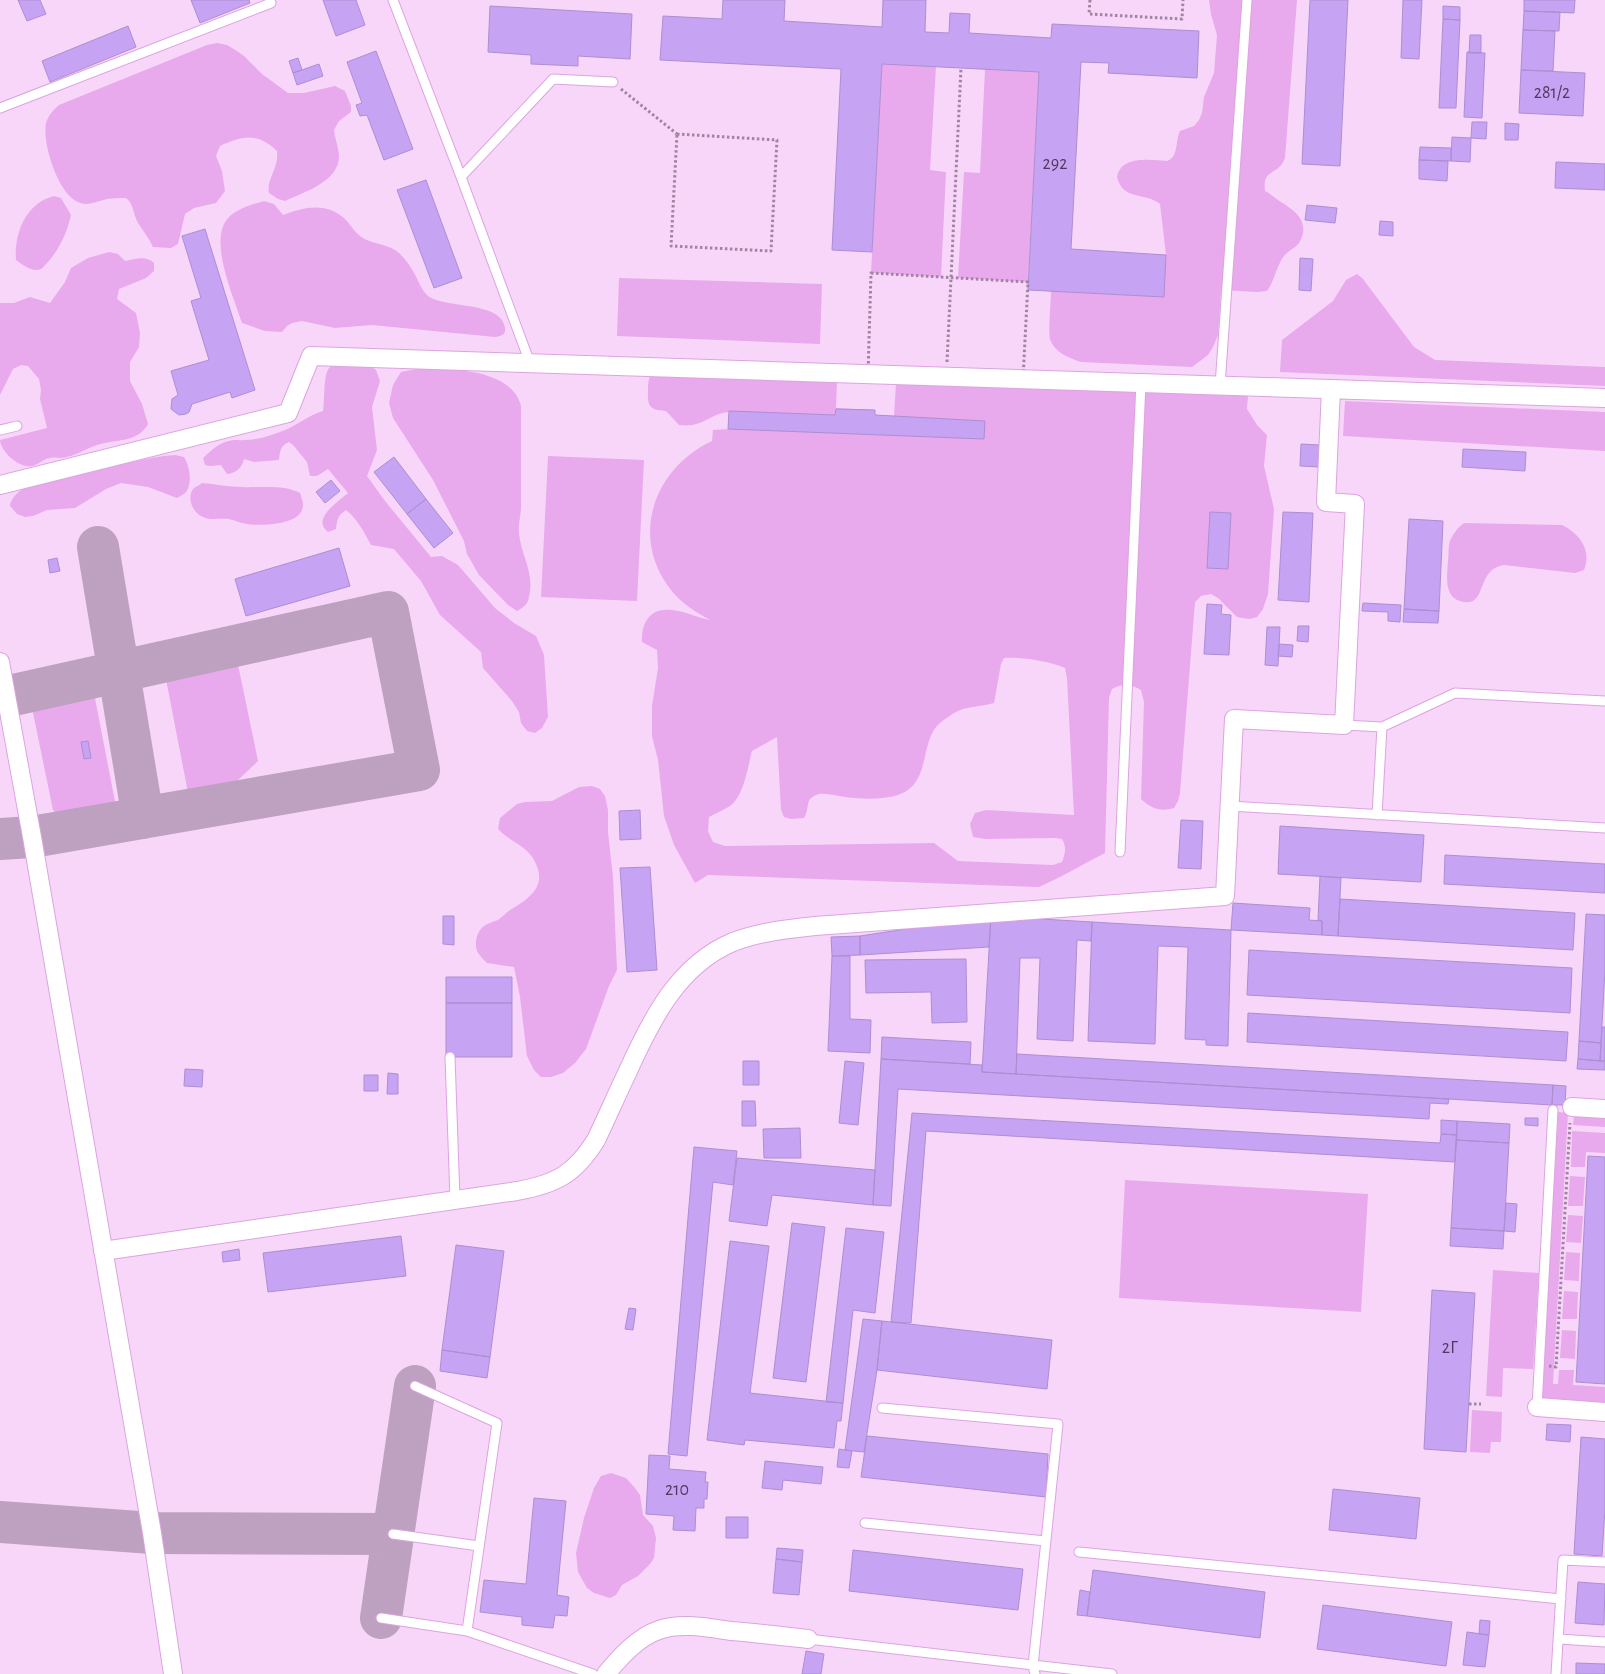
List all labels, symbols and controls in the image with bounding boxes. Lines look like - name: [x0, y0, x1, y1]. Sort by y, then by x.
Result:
- house number: 281/2: [1534, 84, 1570, 102]
- house number: 292: [1043, 155, 1067, 173]
- house number: 2Г: [1442, 1339, 1458, 1357]
- house number: 210: [665, 1481, 689, 1499]

